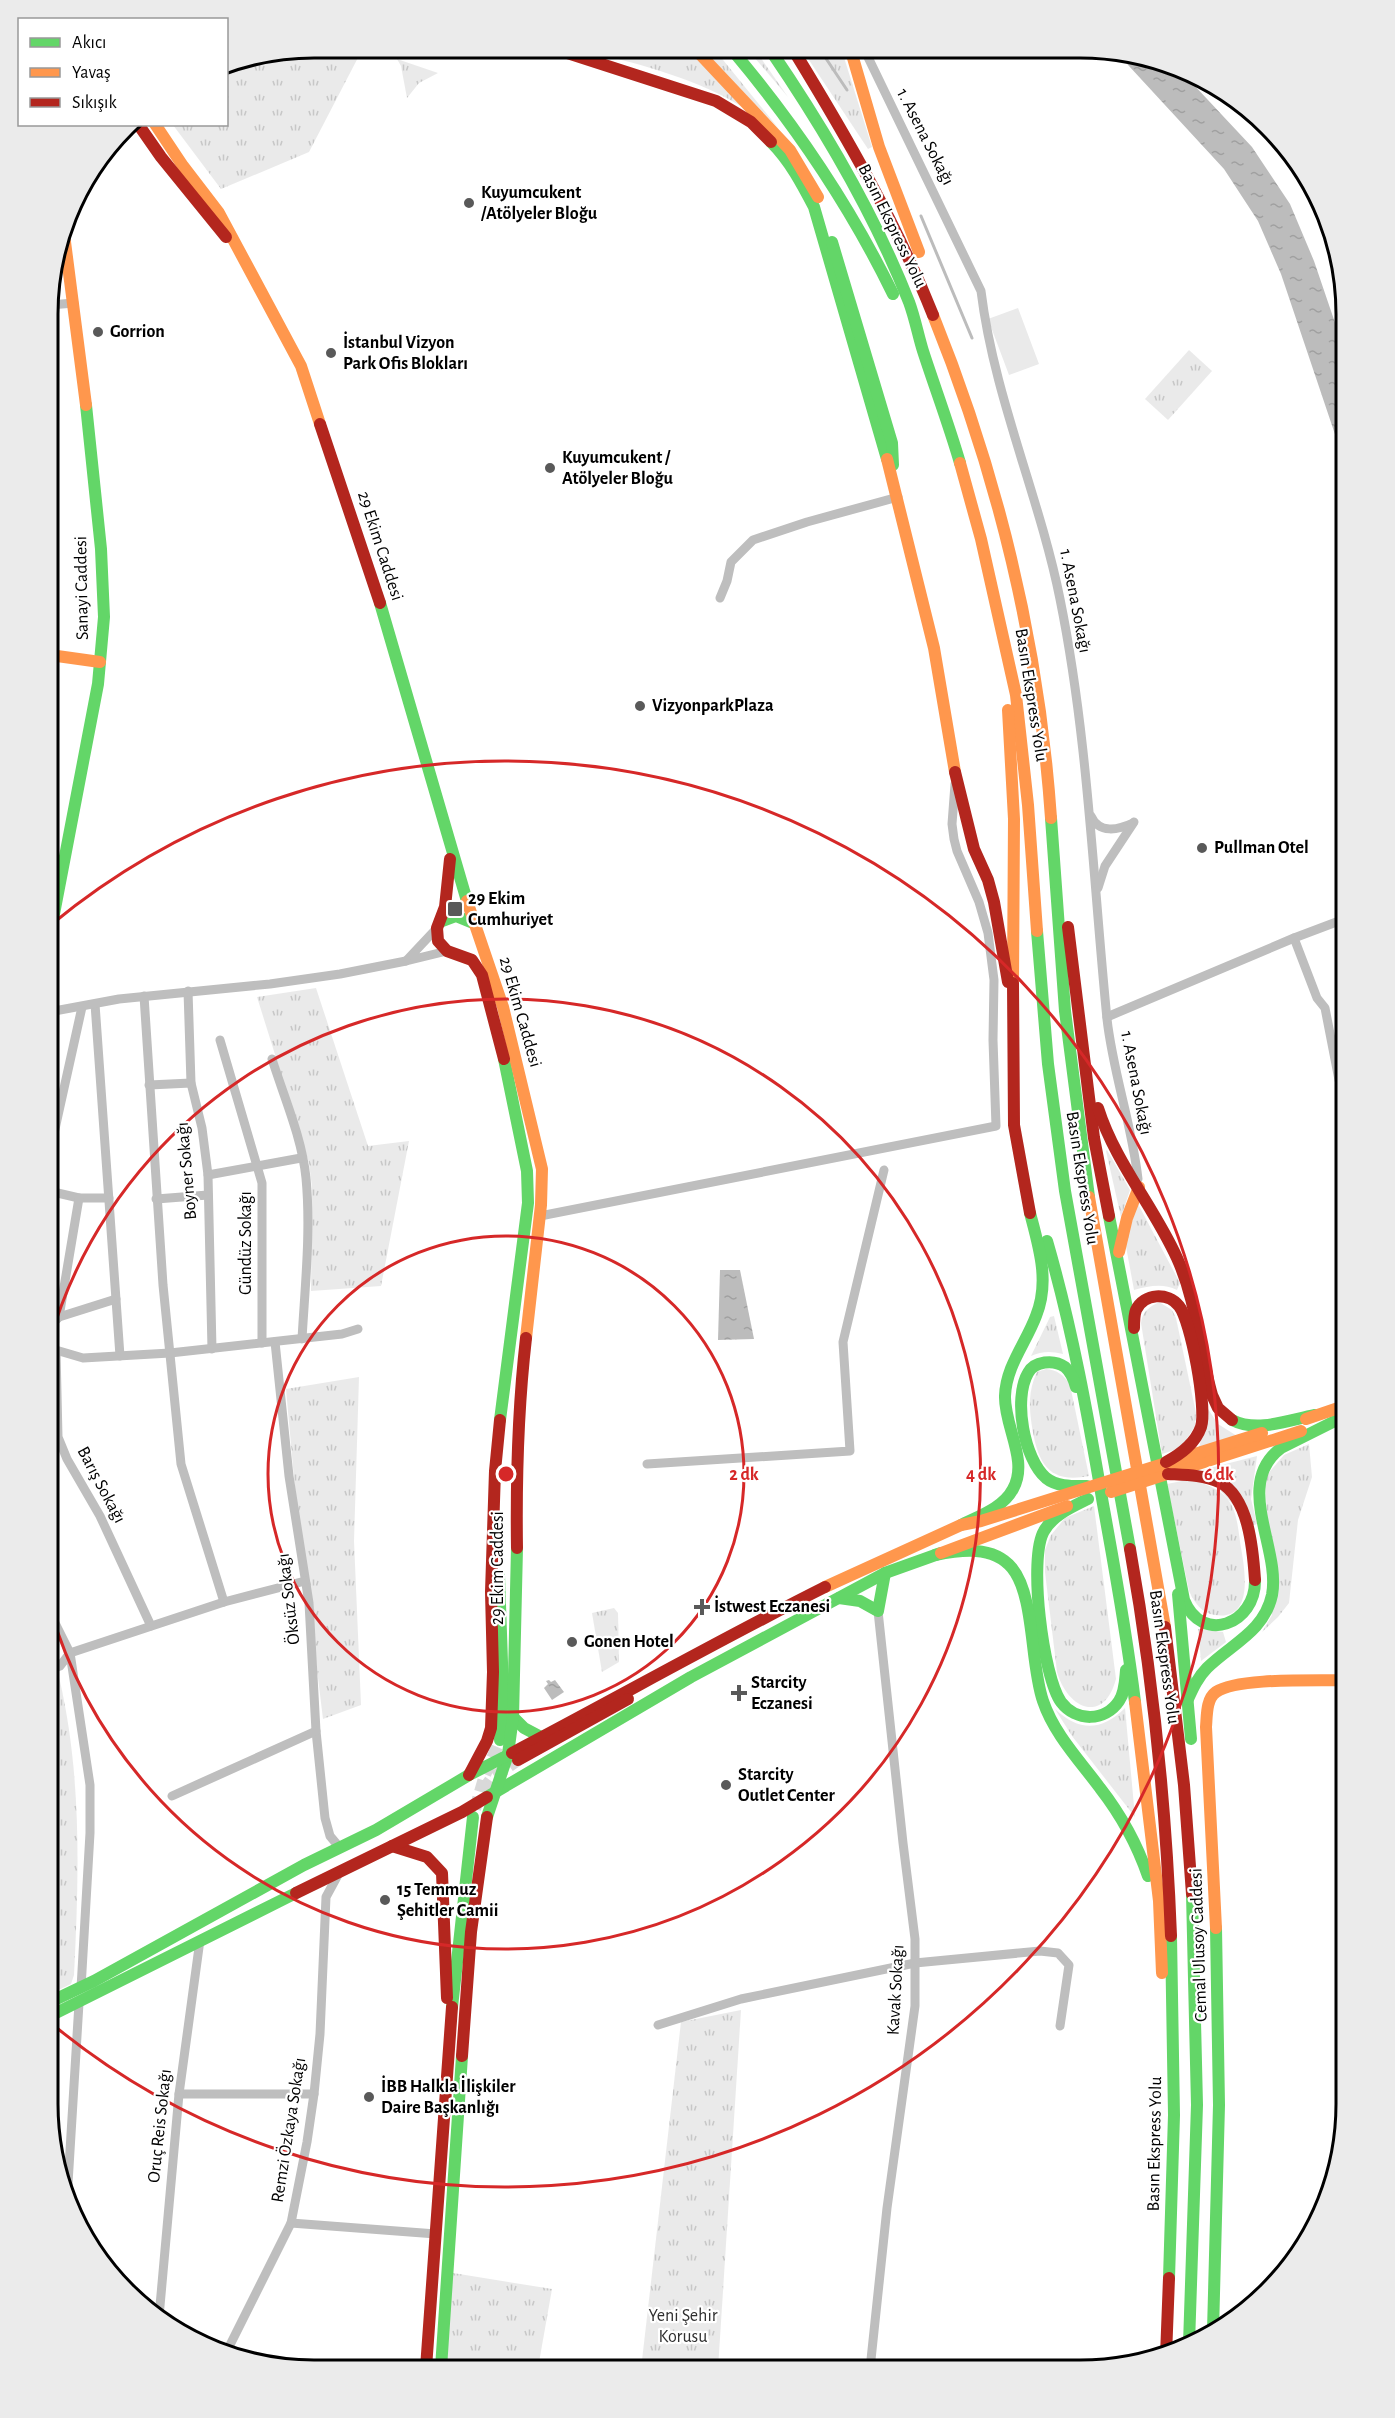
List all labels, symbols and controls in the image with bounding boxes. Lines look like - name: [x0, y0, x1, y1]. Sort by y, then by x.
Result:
- legend: [18, 18, 228, 126]
- text: Akıcı: [72, 34, 106, 52]
- text: Yavaş: [72, 64, 111, 82]
- street label: 1. Asena Sokağı: [893, 86, 957, 188]
- text: Sıkışık: [72, 94, 117, 112]
- street label: Basın Ekspress Yolu: [854, 161, 930, 291]
- place label: Kuyumcukent /Atölyeler Bloğu: [480, 184, 598, 223]
- marker: Kuyumcukent /Atölyeler Bloğu: [462, 196, 476, 210]
- place label: Gorrion: [110, 323, 165, 341]
- marker: Gorrion: [91, 325, 105, 339]
- place label: İstanbul Vizyon Park Ofis Blokları: [343, 331, 468, 373]
- marker: İstanbul Vizyon Park Ofis Blokları: [324, 346, 338, 360]
- place label: Kuyumcukent / Atölyeler Bloğu: [562, 449, 674, 488]
- marker: Kuyumcukent / Atölyeler Bloğu: [543, 461, 557, 475]
- street label: 29 Ekim Caddesi: [354, 489, 406, 603]
- street label: Sanayi Caddesi: [72, 536, 92, 640]
- street label: 1. Asena Sokağı: [1056, 548, 1094, 654]
- street label: Basın Ekspress Yolu: [1012, 627, 1050, 763]
- place label: VizyonparkPlaza: [652, 697, 774, 715]
- marker: VizyonparkPlaza: [633, 699, 647, 713]
- place label: Pullman Otel: [1214, 839, 1309, 857]
- marker: Pullman Otel: [1195, 841, 1209, 855]
- place label: 29 Ekim Cumhuriyet: [468, 890, 553, 929]
- marker: 29 Ekim Cumhuriyet: [446, 900, 464, 918]
- street label: 29 Ekim Caddesi: [496, 955, 544, 1069]
- street label: 1. Asena Sokağı: [1117, 1030, 1155, 1136]
- street label: Basın Ekspress Yolu: [1063, 1110, 1101, 1246]
- street label: Boyner Sokağı: [174, 1121, 200, 1221]
- street label: Gündüz Sokağı: [237, 1191, 255, 1295]
- street label: Barış Sokağı: [73, 1444, 129, 1526]
- centre of rings: [496, 1464, 516, 1484]
- text: 2 dk: [729, 1466, 759, 1484]
- text: 4 dk: [966, 1466, 996, 1484]
- text: 6 dk: [1204, 1466, 1234, 1484]
- street label: 29 Ekim Caddesi: [489, 1511, 507, 1625]
- street label: Öksüz Sokağı: [272, 1552, 304, 1646]
- street label: Basın Ekspress Yolu: [1146, 1589, 1182, 1725]
- place label: İstwest Eczanesi: [714, 1595, 830, 1616]
- marker: İstwest Eczanesi: [695, 1600, 709, 1614]
- place label: Gonen Hotel: [584, 1633, 674, 1651]
- marker: Gonen Hotel: [565, 1635, 579, 1649]
- place label: Starcity Eczanesi: [751, 1674, 813, 1713]
- marker: Starcity Eczanesi: [732, 1686, 746, 1700]
- place label: Starcity Outlet Center: [738, 1766, 836, 1805]
- marker: Starcity Outlet Center: [719, 1778, 733, 1792]
- street label: Cemal Ulusoy Caddesi: [1187, 1868, 1211, 2022]
- place label: 15 Temmuz Şehitler Camii: [397, 1881, 498, 1920]
- marker: 15 Temmuz Şehitler Camii: [378, 1893, 392, 1907]
- street label: Kavak Sokağı: [885, 1944, 907, 2036]
- street label: Remzi Özkaya Sokağı: [267, 2056, 309, 2204]
- street label: Oruç Reis Sokağı: [145, 2068, 175, 2184]
- place label: İBB Halkla İlişkiler Daire Başkanlığı: [381, 2075, 516, 2117]
- street label: Basın Ekspress Yolu: [1145, 2076, 1165, 2212]
- marker: İBB Halkla İlişkiler Daire Başkanlığı: [362, 2090, 376, 2104]
- park label: Yeni Şehir Korusu: [648, 2307, 718, 2346]

